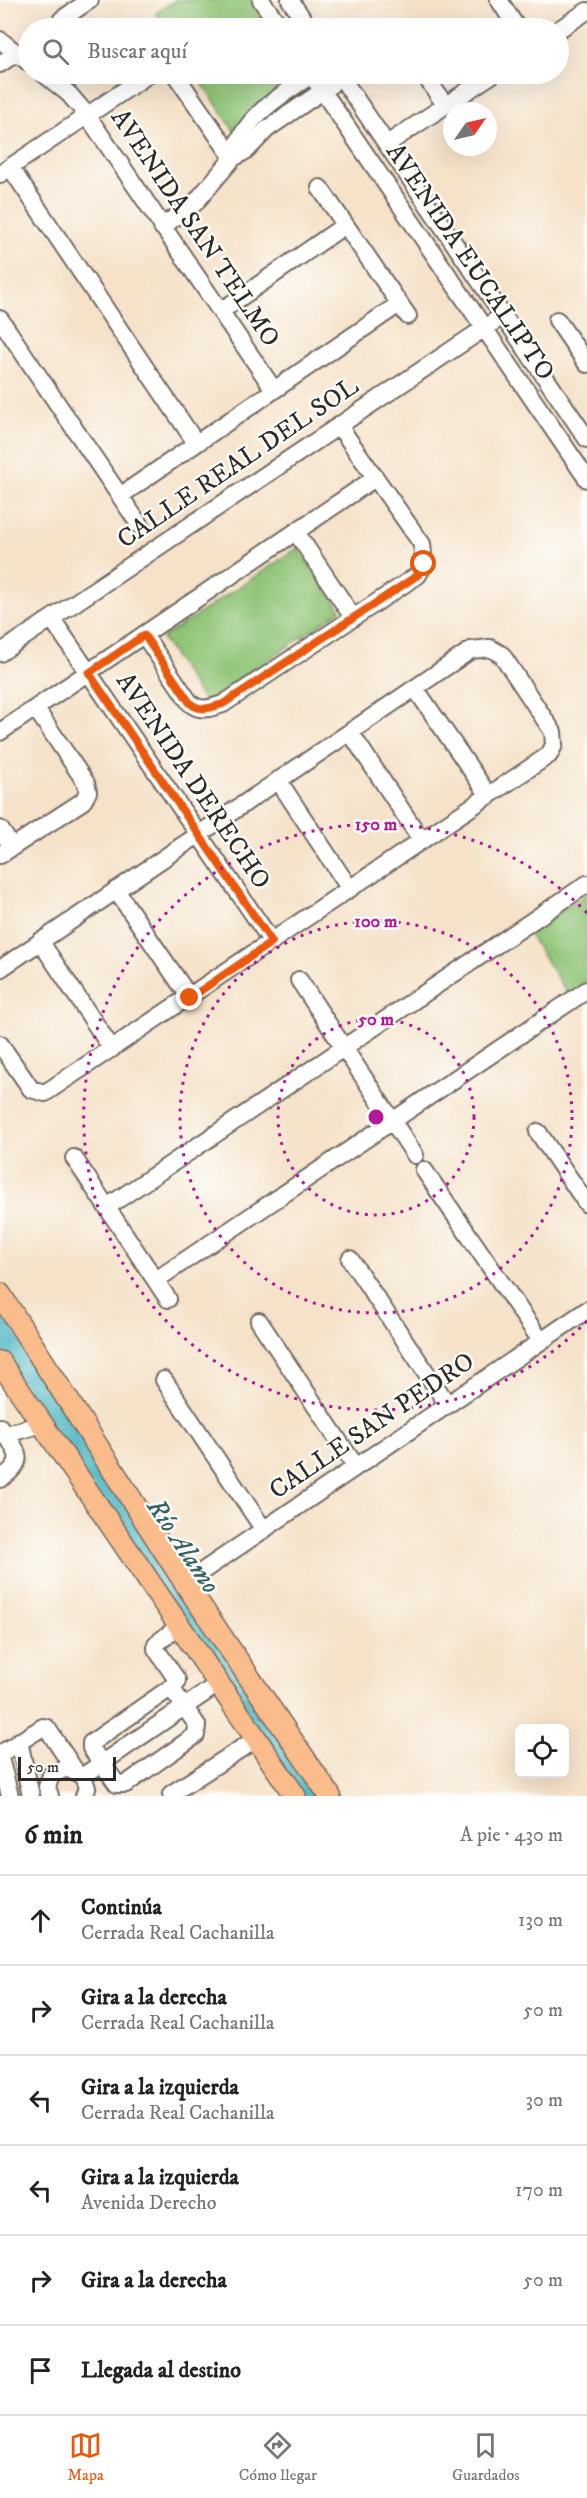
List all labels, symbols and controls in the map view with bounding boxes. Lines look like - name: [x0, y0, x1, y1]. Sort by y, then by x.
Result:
- search box: [18, 18, 569, 84]
- icon: search: [39, 35, 72, 68]
- text: Buscar aquí: [87, 38, 187, 65]
- north arrow: [443, 102, 497, 156]
- street label: AVENIDA SAN TELMO: [103, 103, 287, 353]
- street label: AVENIDA EUCALIPTO: [378, 137, 562, 387]
- street label: CALLE REAL DEL SOL: [111, 370, 365, 556]
- route start: [410, 550, 436, 576]
- street label: AVENIDA DERECHO: [108, 666, 278, 896]
- text: 150 m: [355, 814, 398, 836]
- text: 100 m: [354, 911, 398, 933]
- route end: [176, 984, 202, 1010]
- text: 50 m: [357, 1009, 394, 1031]
- centre of rings: [366, 1107, 386, 1127]
- street label: CALLE SAN PEDRO: [263, 1345, 481, 1507]
- water label: Río Alamo: [138, 1491, 227, 1600]
- map controls: [515, 1724, 569, 1778]
- button: locate: [515, 1724, 569, 1778]
- scale bar: [18, 1754, 116, 1782]
- text: 50 m: [27, 1757, 59, 1777]
- text: 6 min: [24, 1819, 83, 1852]
- text: A pie · 430 m: [460, 1823, 563, 1848]
- text: Continúa: [81, 1894, 162, 1921]
- icon: ahead: [24, 1904, 57, 1937]
- text: 130 m: [518, 1908, 563, 1933]
- text: Cerrada Real Cachanilla: [81, 1921, 275, 1946]
- text: Gira a la derecha: [81, 1984, 227, 2011]
- icon: right: [24, 1994, 57, 2027]
- text: 50 m: [523, 1998, 563, 2023]
- text: Cerrada Real Cachanilla: [81, 2011, 275, 2036]
- text: Gira a la izquierda: [81, 2074, 239, 2101]
- icon: left: [24, 2084, 57, 2117]
- text: 30 m: [525, 2088, 563, 2113]
- text: Cerrada Real Cachanilla: [81, 2101, 275, 2126]
- text: Gira a la izquierda: [81, 2164, 239, 2191]
- icon: left: [24, 2174, 57, 2207]
- text: 170 m: [515, 2178, 563, 2203]
- text: Avenida Derecho: [81, 2191, 216, 2216]
- icon: right: [24, 2264, 57, 2297]
- text: Gira a la derecha: [81, 2267, 227, 2294]
- text: 50 m: [523, 2268, 563, 2293]
- icon: arrive: [24, 2354, 57, 2387]
- text: Llegada al destino: [81, 2357, 241, 2384]
- tab: Mapa: [67, 2429, 104, 2485]
- tab: Cómo llegar: [239, 2429, 317, 2485]
- tab: Guardados: [452, 2429, 520, 2485]

